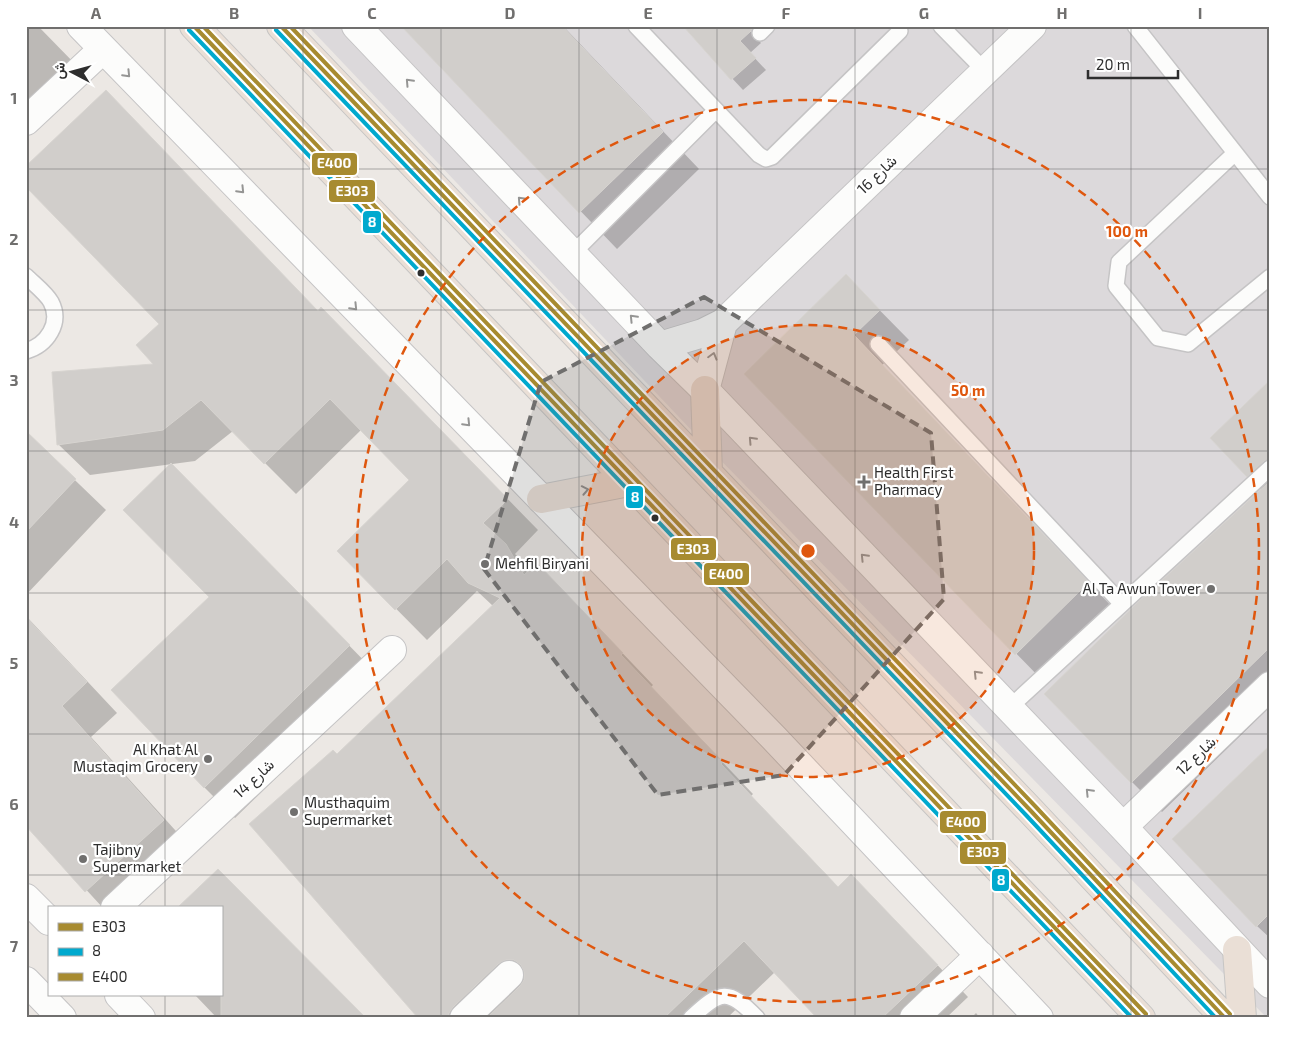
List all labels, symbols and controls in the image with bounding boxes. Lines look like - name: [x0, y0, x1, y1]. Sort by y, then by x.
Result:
- text: A: [91, 3, 102, 22]
- text: B: [229, 3, 239, 22]
- text: C: [367, 3, 377, 22]
- text: D: [505, 3, 516, 22]
- text: E: [643, 3, 653, 22]
- text: F: [782, 3, 791, 22]
- text: G: [919, 3, 929, 22]
- text: H: [1056, 3, 1068, 22]
- text: I: [1198, 3, 1202, 22]
- north arrow: [48, 48, 98, 98]
- scale bar: [1088, 48, 1178, 80]
- text: 20 m: [1096, 55, 1130, 73]
- text: ش: [49, 61, 69, 80]
- one-way arrow: [121, 68, 130, 77]
- one-way arrow: [406, 79, 415, 88]
- text: 1: [11, 88, 17, 107]
- street label: شارع 16: [853, 151, 902, 200]
- line badge: E400: [311, 152, 358, 176]
- text: E400: [317, 154, 351, 171]
- line badge: E303: [328, 179, 376, 203]
- text: E303: [336, 182, 368, 199]
- one-way arrow: [235, 185, 244, 194]
- one-way arrow: [518, 197, 527, 206]
- line badge: 8: [362, 210, 382, 234]
- text: 8: [368, 213, 376, 230]
- text: 100 m: [1106, 222, 1148, 240]
- text: 2: [9, 229, 19, 248]
- unlabelled marker: [416, 268, 426, 278]
- one-way arrow: [348, 301, 357, 310]
- one-way arrow: [630, 315, 639, 324]
- one-way arrow: [707, 352, 717, 361]
- text: 3: [9, 370, 19, 389]
- text: 50 m: [951, 381, 985, 399]
- one-way arrow: [462, 417, 471, 426]
- one-way arrow: [749, 436, 758, 445]
- place label: Health First Pharmacy: [874, 463, 954, 498]
- marker: Health First Pharmacy: [858, 476, 870, 488]
- line badge: 8: [625, 485, 644, 509]
- one-way arrow: [581, 486, 590, 496]
- text: 8: [631, 488, 639, 505]
- text: 4: [9, 512, 19, 531]
- unlabelled marker: [650, 513, 660, 523]
- line badge: E303: [670, 537, 717, 561]
- text: E303: [677, 540, 709, 557]
- centre of rings: [799, 542, 817, 560]
- place label: Mehfil Biryani: [495, 554, 589, 572]
- one-way arrow: [861, 554, 870, 563]
- marker: Mehfil Biryani: [479, 558, 491, 570]
- line badge: E400: [703, 562, 750, 586]
- text: E400: [709, 565, 743, 582]
- place label: Al Ta Awun Tower: [1082, 579, 1201, 597]
- marker: Al Ta Awun Tower: [1205, 583, 1217, 595]
- text: 5: [10, 653, 19, 672]
- one-way arrow: [974, 671, 983, 680]
- street label: شارع 12: [1172, 732, 1221, 781]
- place label: Al Khat Al Mustaqim Grocery: [73, 740, 199, 775]
- marker: Al Khat Al Mustaqim Grocery: [202, 753, 214, 765]
- street label: شارع 14: [229, 755, 279, 804]
- one-way arrow: [1086, 788, 1095, 797]
- place label: Musthaquim Supermarket: [304, 793, 393, 828]
- text: 6: [9, 794, 19, 813]
- marker: Musthaquim Supermarket: [288, 806, 300, 818]
- line badge: E400: [939, 810, 987, 834]
- text: E400: [946, 813, 980, 830]
- place label: Tajibny Supermarket: [93, 840, 182, 875]
- line badge: E303: [959, 841, 1007, 865]
- text: E303: [967, 843, 999, 860]
- marker: Tajibny Supermarket: [77, 853, 89, 865]
- line badge: 8: [991, 868, 1010, 892]
- text: 8: [997, 871, 1005, 888]
- legend: [48, 906, 222, 996]
- text: E303: [92, 917, 126, 935]
- text: 7: [10, 936, 19, 955]
- text: 8: [92, 941, 101, 959]
- text: E400: [92, 967, 128, 985]

